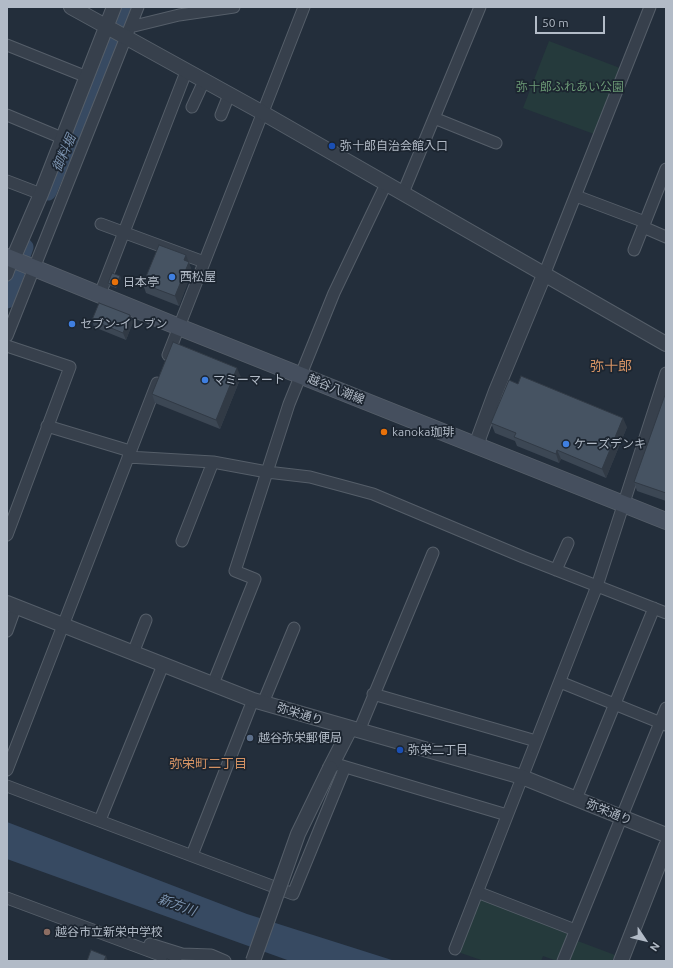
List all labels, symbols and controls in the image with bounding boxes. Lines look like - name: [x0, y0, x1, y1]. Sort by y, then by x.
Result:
- scale bar: [537, 8, 607, 34]
- text: 50 m: [542, 16, 569, 29]
- park label: 弥十郎ふれあい公園: [516, 80, 624, 94]
- water label: 御料堀: [49, 132, 79, 174]
- place label: 弥十郎自治会館入口: [340, 139, 448, 153]
- marker: 弥十郎自治会館入口: [327, 141, 337, 151]
- place label: 西松屋: [180, 270, 216, 284]
- marker: 西松屋: [167, 272, 177, 282]
- place label: 日本亭: [123, 275, 159, 289]
- marker: 日本亭: [110, 277, 120, 287]
- place label: セブン-イレブン: [80, 317, 167, 331]
- marker: セブン-イレブン: [67, 319, 77, 329]
- district label: 弥十郎: [590, 358, 632, 374]
- street label: 越谷八潮線: [305, 371, 367, 407]
- place label: マミーマート: [213, 373, 285, 387]
- marker: マミーマート: [200, 375, 210, 385]
- place label: kanoka珈琲: [392, 425, 454, 439]
- marker: kanoka珈琲: [379, 427, 389, 437]
- place label: ケーズデンキ: [574, 437, 646, 451]
- marker: ケーズデンキ: [561, 439, 571, 449]
- street label: 弥栄通り: [275, 700, 325, 728]
- place label: 越谷弥栄郵便局: [258, 731, 342, 745]
- marker: 越谷弥栄郵便局: [245, 733, 255, 743]
- place label: 弥栄二丁目: [408, 743, 468, 757]
- marker: 弥栄二丁目: [395, 745, 405, 755]
- district label: 弥栄町二丁目: [169, 756, 247, 772]
- street label: 弥栄通り: [584, 796, 634, 828]
- water label: 新方川: [156, 891, 198, 919]
- north arrow: [625, 920, 665, 960]
- place label: 越谷市立新栄中学校: [55, 925, 163, 939]
- marker: 越谷市立新栄中学校: [42, 927, 52, 937]
- text: N: [648, 940, 662, 954]

